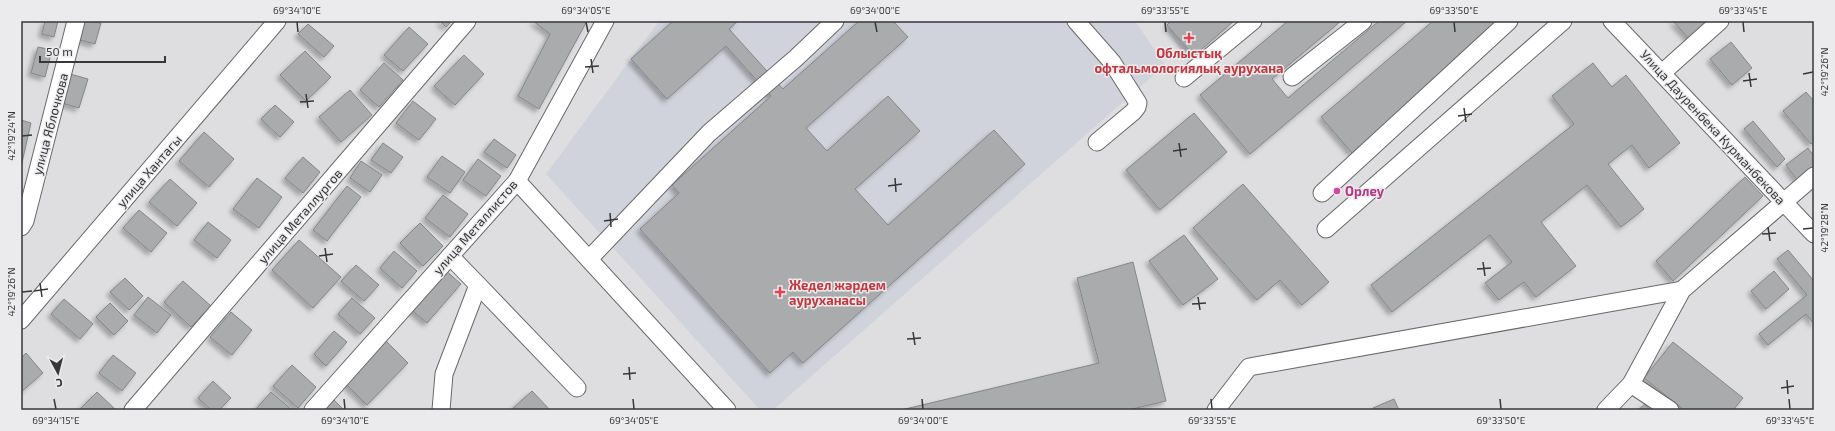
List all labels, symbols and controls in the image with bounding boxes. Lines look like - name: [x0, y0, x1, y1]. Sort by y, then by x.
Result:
- text: 69°34'10"E: [273, 4, 321, 16]
- text: 69°34'05"E: [561, 4, 611, 16]
- text: 69°34'00"E: [850, 4, 900, 16]
- text: 69°33'55"E: [1141, 4, 1189, 16]
- text: 69°33'50"E: [1430, 4, 1479, 16]
- text: 69°33'45"E: [1719, 4, 1768, 16]
- marker: Облыстық офтальмологиялық аурухана: [1183, 32, 1195, 44]
- scale bar: [40, 38, 165, 64]
- text: 50 m: [46, 44, 73, 58]
- place label: Облыстық офтальмологиялық аурухана: [1094, 45, 1284, 76]
- street label: Улица Дауренбека Курманбекова: [1637, 46, 1789, 208]
- text: 42°19'26"N: [1818, 47, 1830, 97]
- street label: улица Яблочкова: [29, 71, 71, 177]
- text: 42°19'24"N: [5, 111, 17, 161]
- street label: улица Хантагы: [113, 131, 185, 211]
- street label: улица Металлургов: [254, 165, 346, 267]
- street label: улица Металлистов: [429, 176, 521, 278]
- place label: Орлеу: [1345, 183, 1385, 199]
- marker: Орлеу: [1332, 186, 1342, 196]
- text: 42°19'28"N: [1818, 203, 1830, 253]
- text: 42°19'26"N: [5, 267, 17, 317]
- place label: Жедел жәрдем ауруханасы: [789, 277, 886, 308]
- marker: Жедел жәрдем ауруханасы: [774, 286, 786, 298]
- north arrow: [38, 353, 78, 393]
- text: С: [55, 377, 63, 390]
- text: 69°34'15"E: [32, 414, 80, 426]
- text: 69°34'10"E: [321, 414, 369, 426]
- text: 69°34'05"E: [609, 414, 659, 426]
- text: 69°34'00"E: [898, 414, 948, 426]
- text: 69°33'55"E: [1188, 414, 1236, 426]
- text: 69°33'50"E: [1477, 414, 1526, 426]
- text: 69°33'45"E: [1766, 414, 1815, 426]

